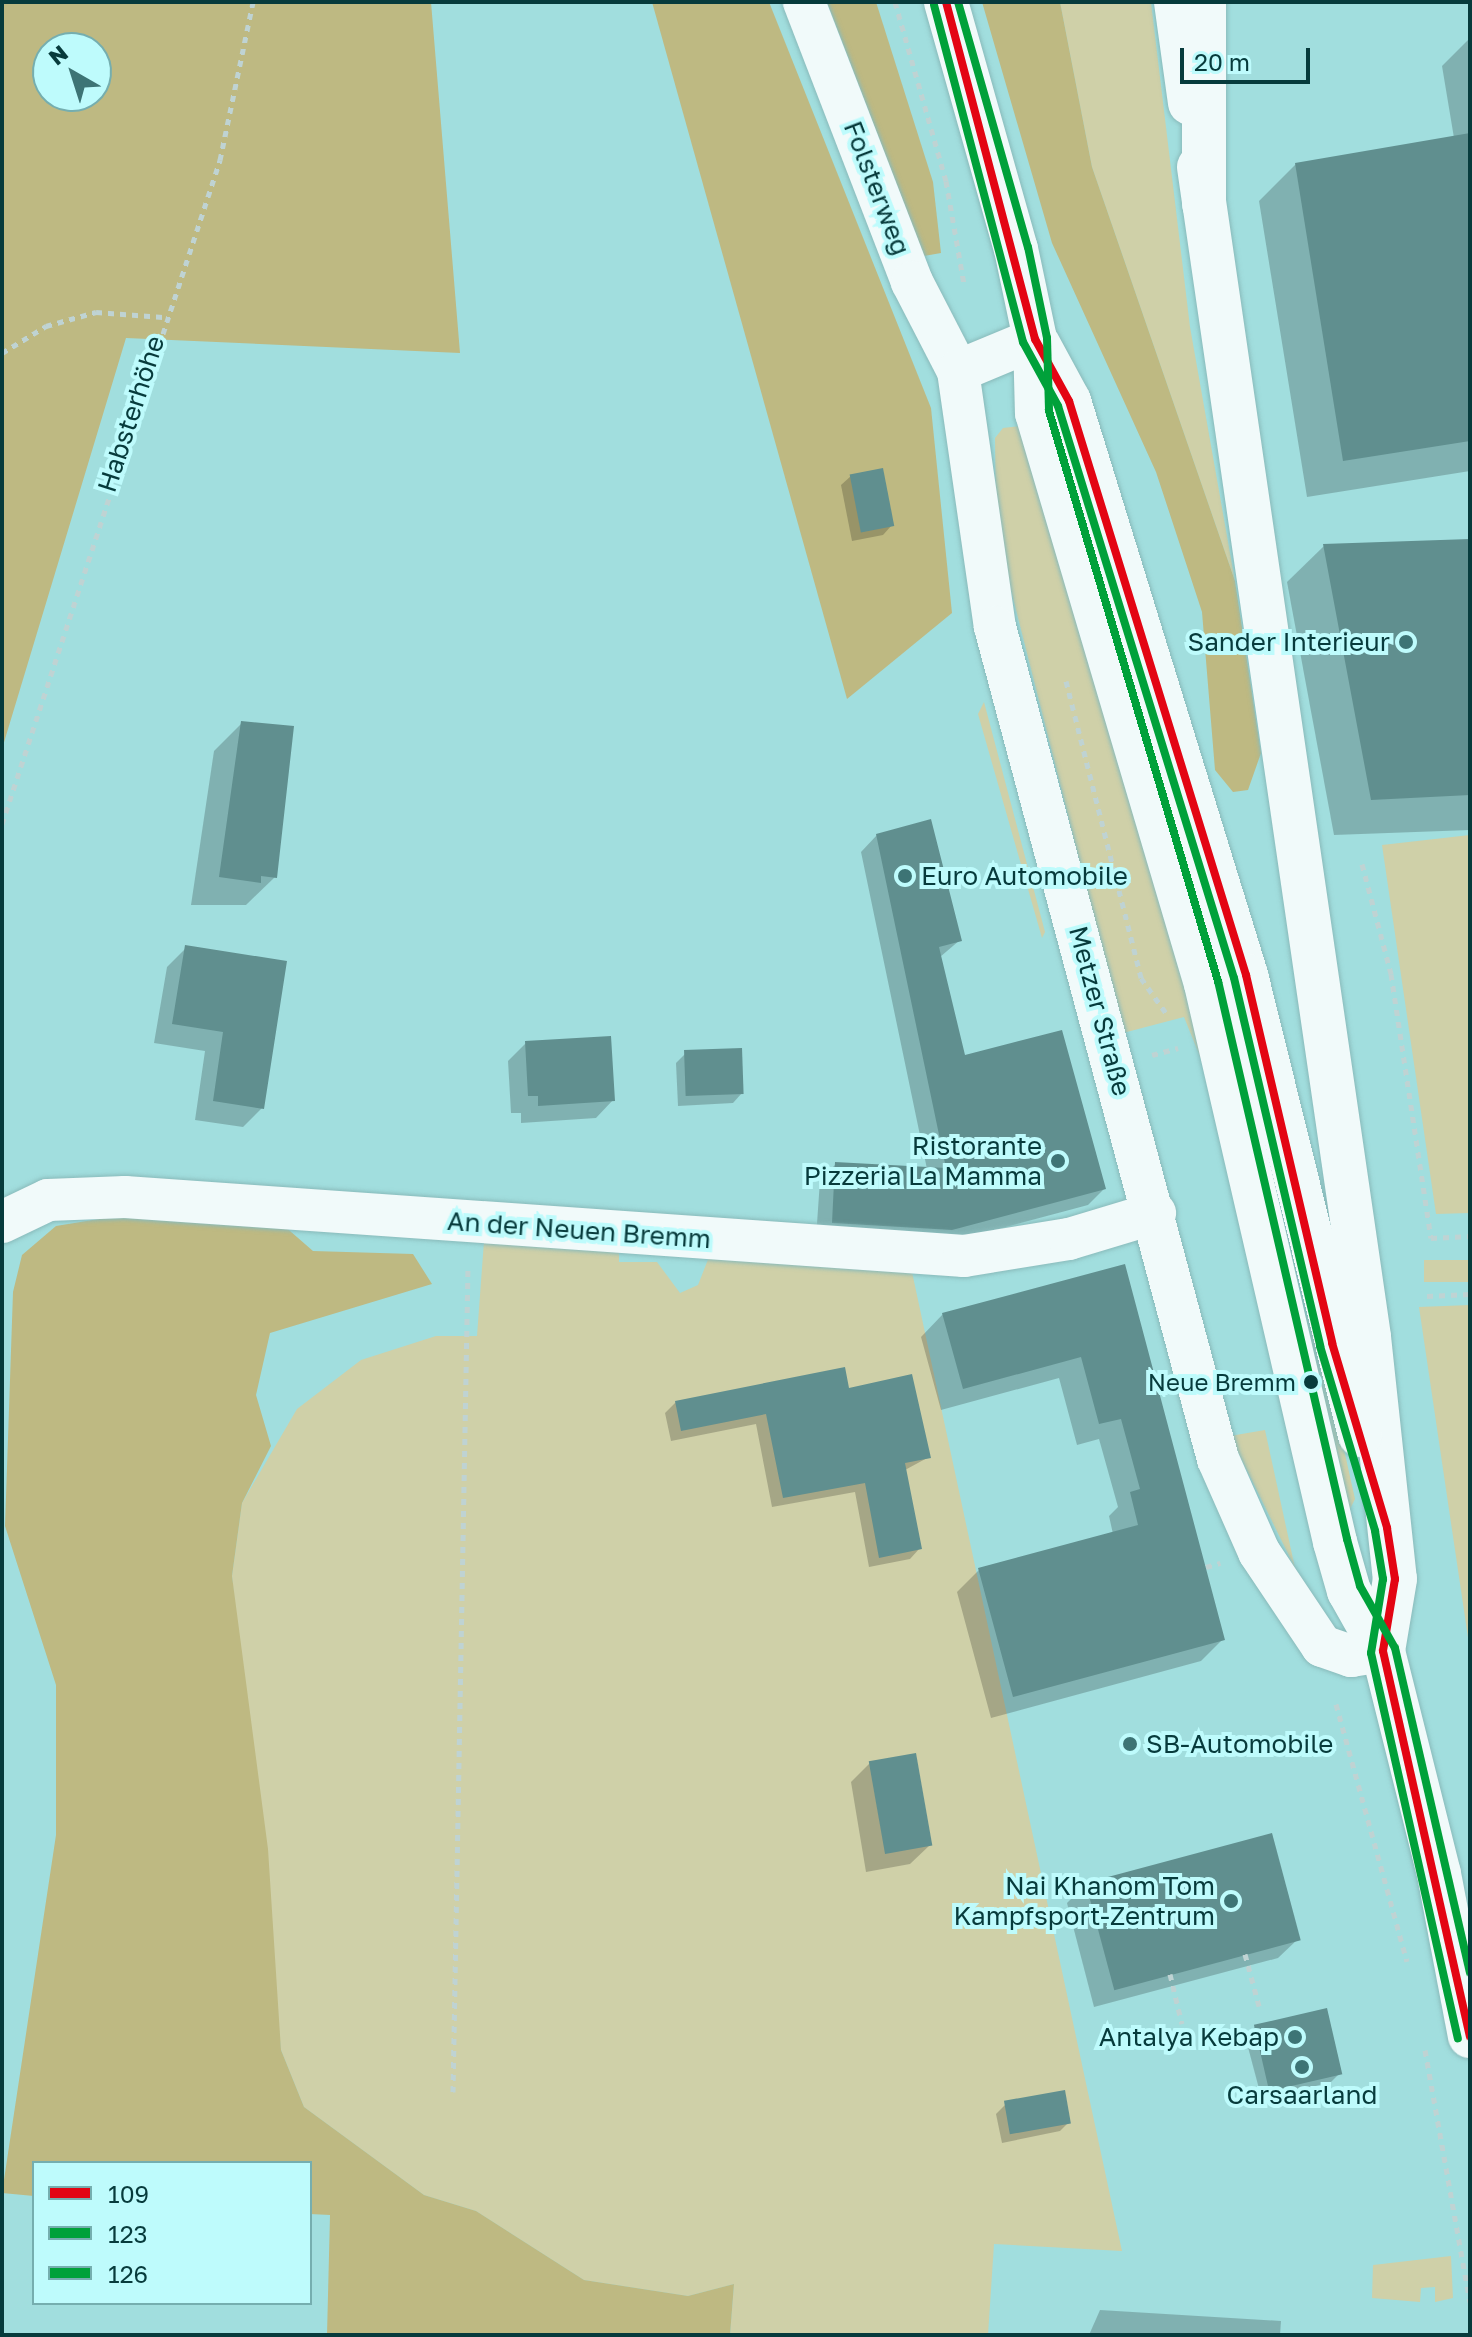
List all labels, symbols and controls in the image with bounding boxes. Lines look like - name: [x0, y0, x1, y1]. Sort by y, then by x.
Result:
- north arrow: [32, 32, 112, 112]
- scale bar: [1184, 32, 1314, 82]
- text: N: [43, 39, 73, 70]
- text: 20 m: [1194, 47, 1250, 76]
- street label: Folsterweg: [837, 117, 917, 259]
- street label: Habsterhöhe: [91, 332, 171, 496]
- place label: Sander Interieur: [1188, 626, 1390, 658]
- marker: Sander Interieur: [1397, 633, 1415, 651]
- place label: Euro Automobile: [921, 860, 1128, 892]
- marker: Euro Automobile: [896, 867, 914, 885]
- street label: Metzer Straße: [1062, 923, 1138, 1099]
- place label: Ristorante Pizzeria La Mamma: [804, 1130, 1042, 1192]
- marker: Ristorante Pizzeria La Mamma: [1049, 1152, 1067, 1170]
- street label: An der Neuen Bremm: [446, 1205, 712, 1255]
- place label: Neue Bremm: [1148, 1368, 1296, 1396]
- marker: Neue Bremm: [1303, 1374, 1319, 1390]
- place label: SB-Automobile: [1146, 1728, 1333, 1760]
- marker: SB-Automobile: [1121, 1735, 1139, 1753]
- place label: Nai Khanom Tom Kampfsport-Zentrum: [953, 1870, 1215, 1932]
- marker: Nai Khanom Tom Kampfsport-Zentrum: [1222, 1892, 1240, 1910]
- place label: Antalya Kebap: [1099, 2021, 1279, 2053]
- marker: Antalya Kebap: [1286, 2028, 1304, 2046]
- marker: Carsaarland: [1293, 2058, 1311, 2076]
- place label: Carsaarland: [1227, 2079, 1377, 2111]
- legend: [32, 2161, 312, 2305]
- text: 109: [108, 2179, 149, 2208]
- text: 123: [108, 2219, 148, 2248]
- text: 126: [108, 2259, 148, 2288]

